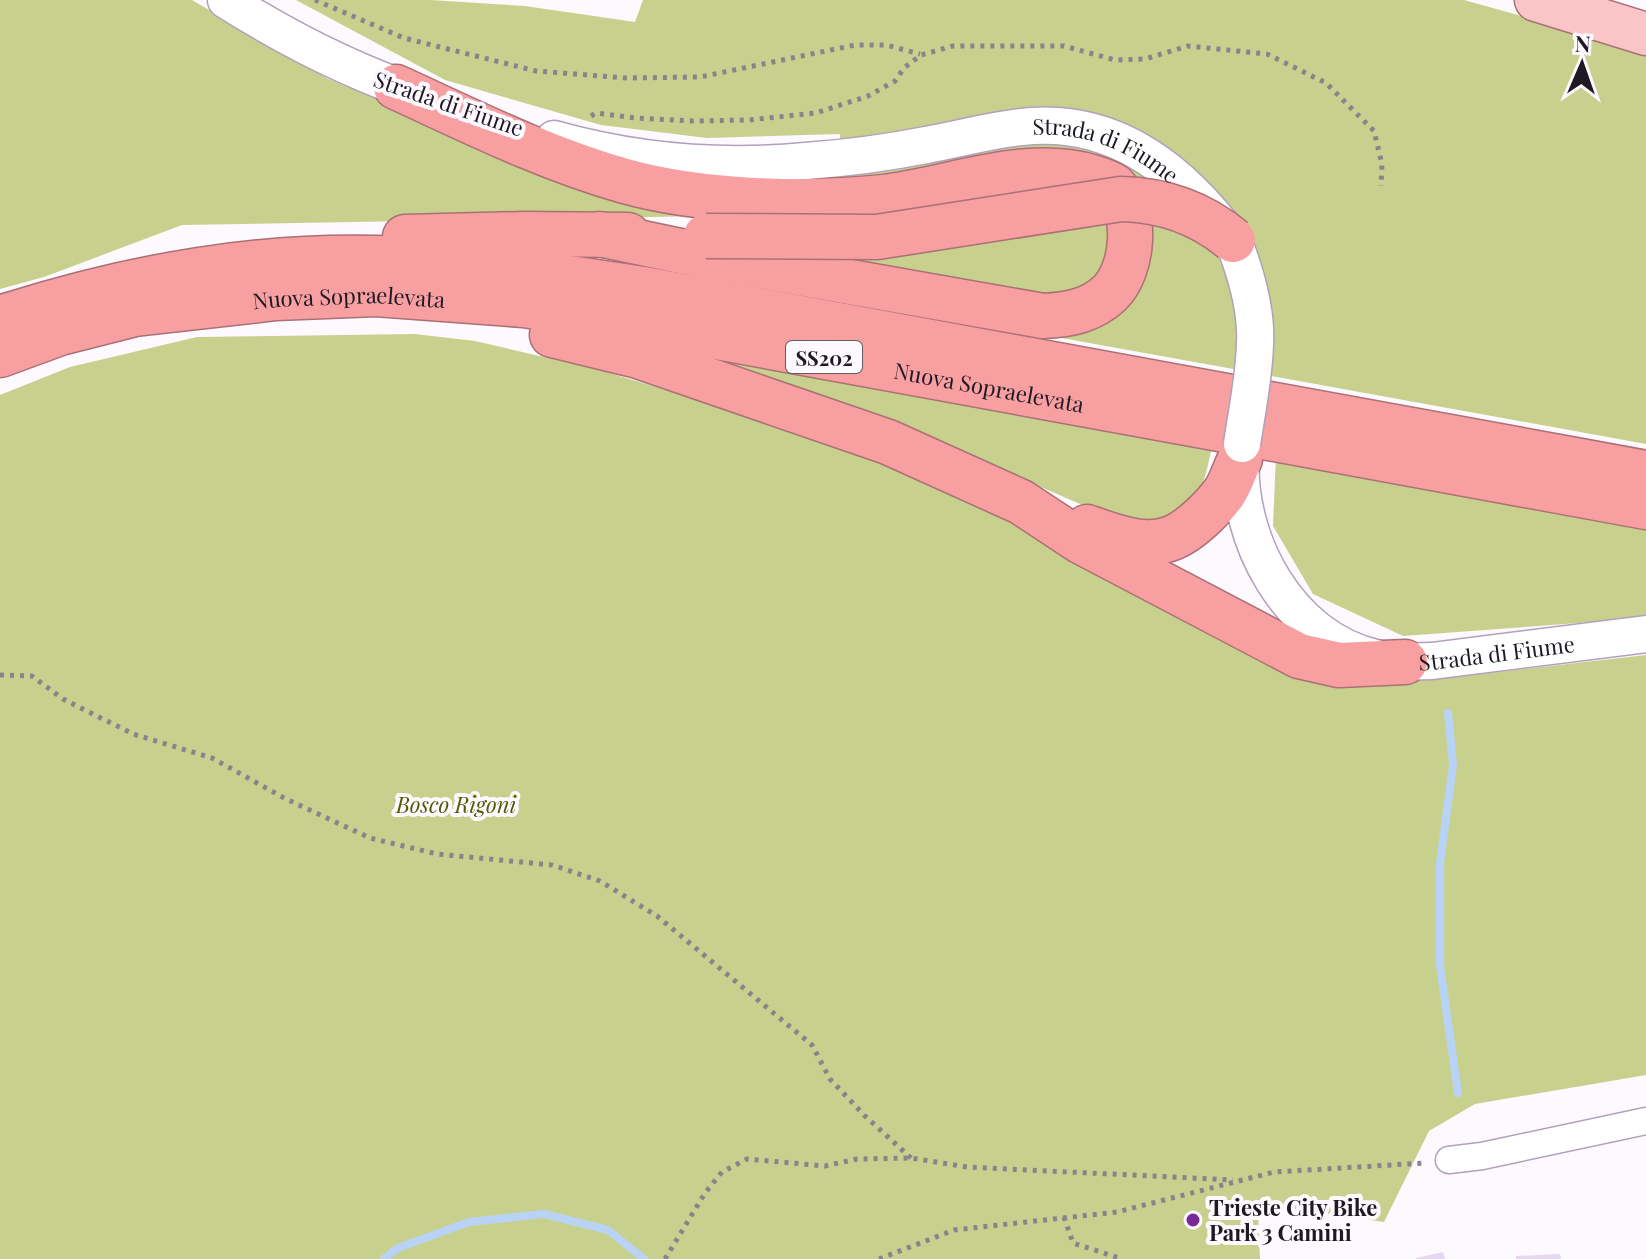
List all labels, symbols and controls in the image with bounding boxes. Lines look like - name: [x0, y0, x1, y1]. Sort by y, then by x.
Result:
- north arrow: [1542, 24, 1622, 104]
- text: N: [1574, 28, 1591, 58]
- street label: Strada di Fiume: [370, 63, 528, 143]
- street label: Strada di Fiume: [1032, 111, 1185, 189]
- street label: Nuova Sopraelevata: [251, 279, 446, 316]
- road number: SS202: [786, 341, 862, 373]
- street label: Nuova Sopraelevata: [892, 355, 1087, 419]
- street label: Strada di Fiume: [1418, 628, 1576, 677]
- park label: Bosco Rigoni: [395, 789, 516, 819]
- place label: Trieste City Bike Park 3 Camini: [1209, 1192, 1377, 1247]
- marker: Trieste City Bike Park 3 Camini: [1184, 1211, 1202, 1229]

